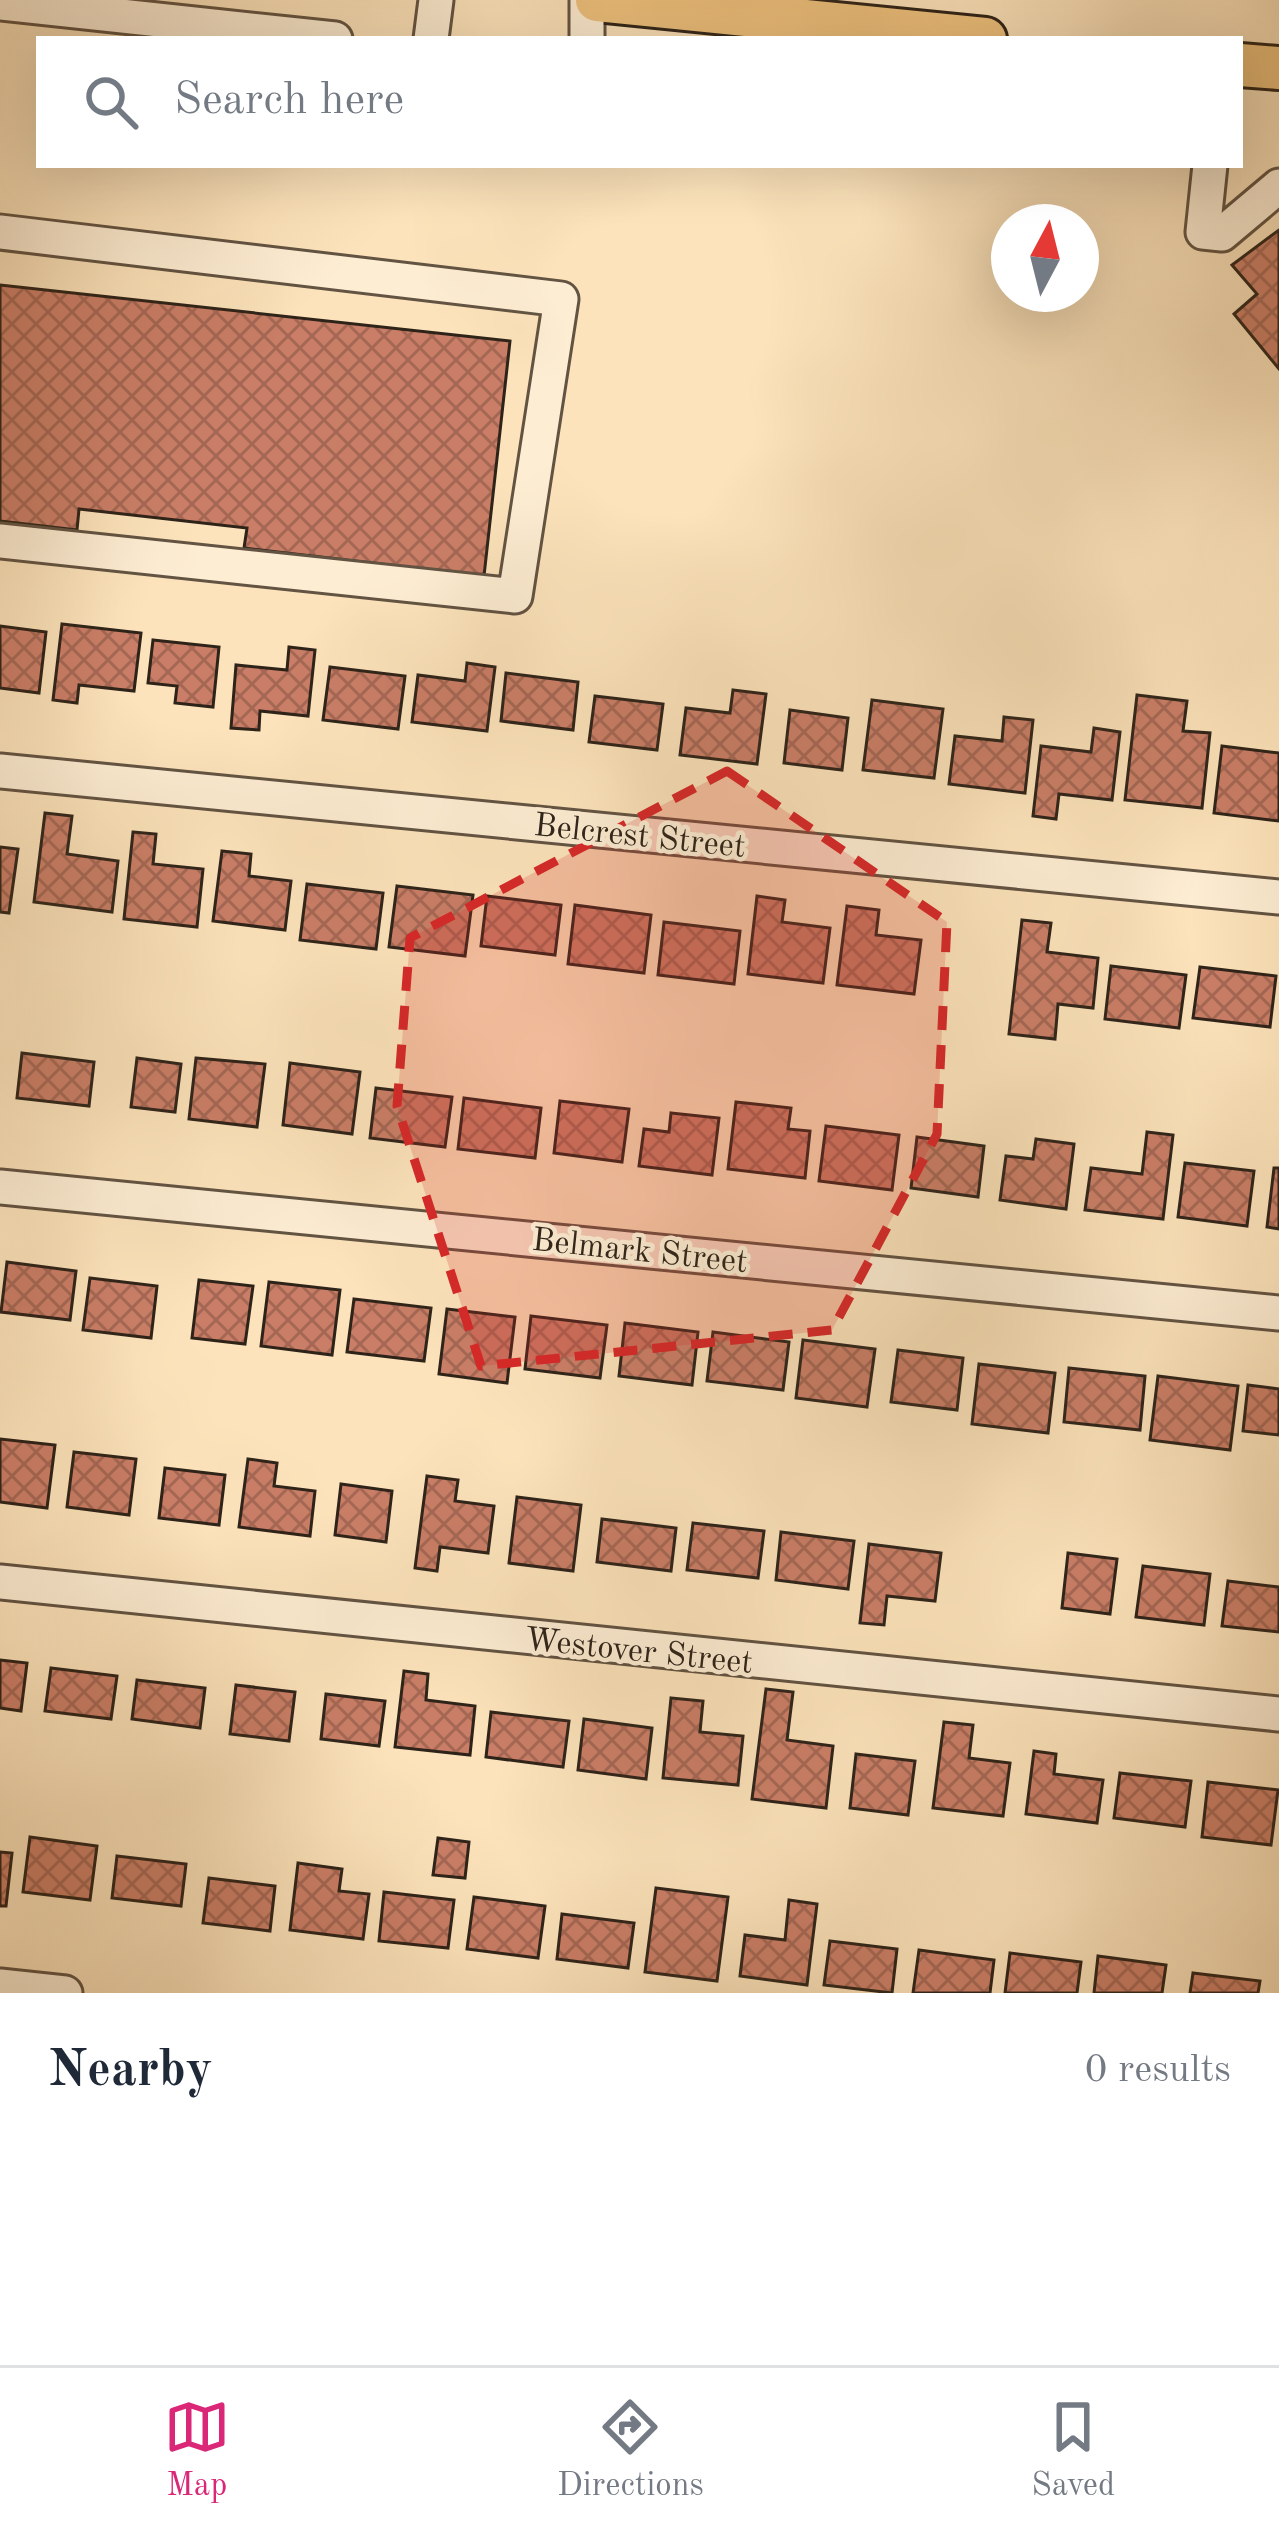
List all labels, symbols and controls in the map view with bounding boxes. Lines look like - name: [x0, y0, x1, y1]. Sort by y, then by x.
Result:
- search box: [36, 36, 1243, 168]
- icon: search: [78, 69, 144, 135]
- text: Search here: [174, 79, 404, 124]
- north arrow: [991, 204, 1099, 312]
- street label: Belcrest Street: [532, 810, 747, 865]
- street label: Belmark Street: [530, 1225, 749, 1280]
- street label: Westover Street: [523, 1624, 754, 1681]
- text: Nearby: [48, 2046, 213, 2097]
- text: 0 results: [1085, 2051, 1231, 2090]
- tab: Map: [164, 2394, 230, 2507]
- tab: Directions: [557, 2394, 704, 2507]
- tab: Saved: [1031, 2394, 1115, 2507]

